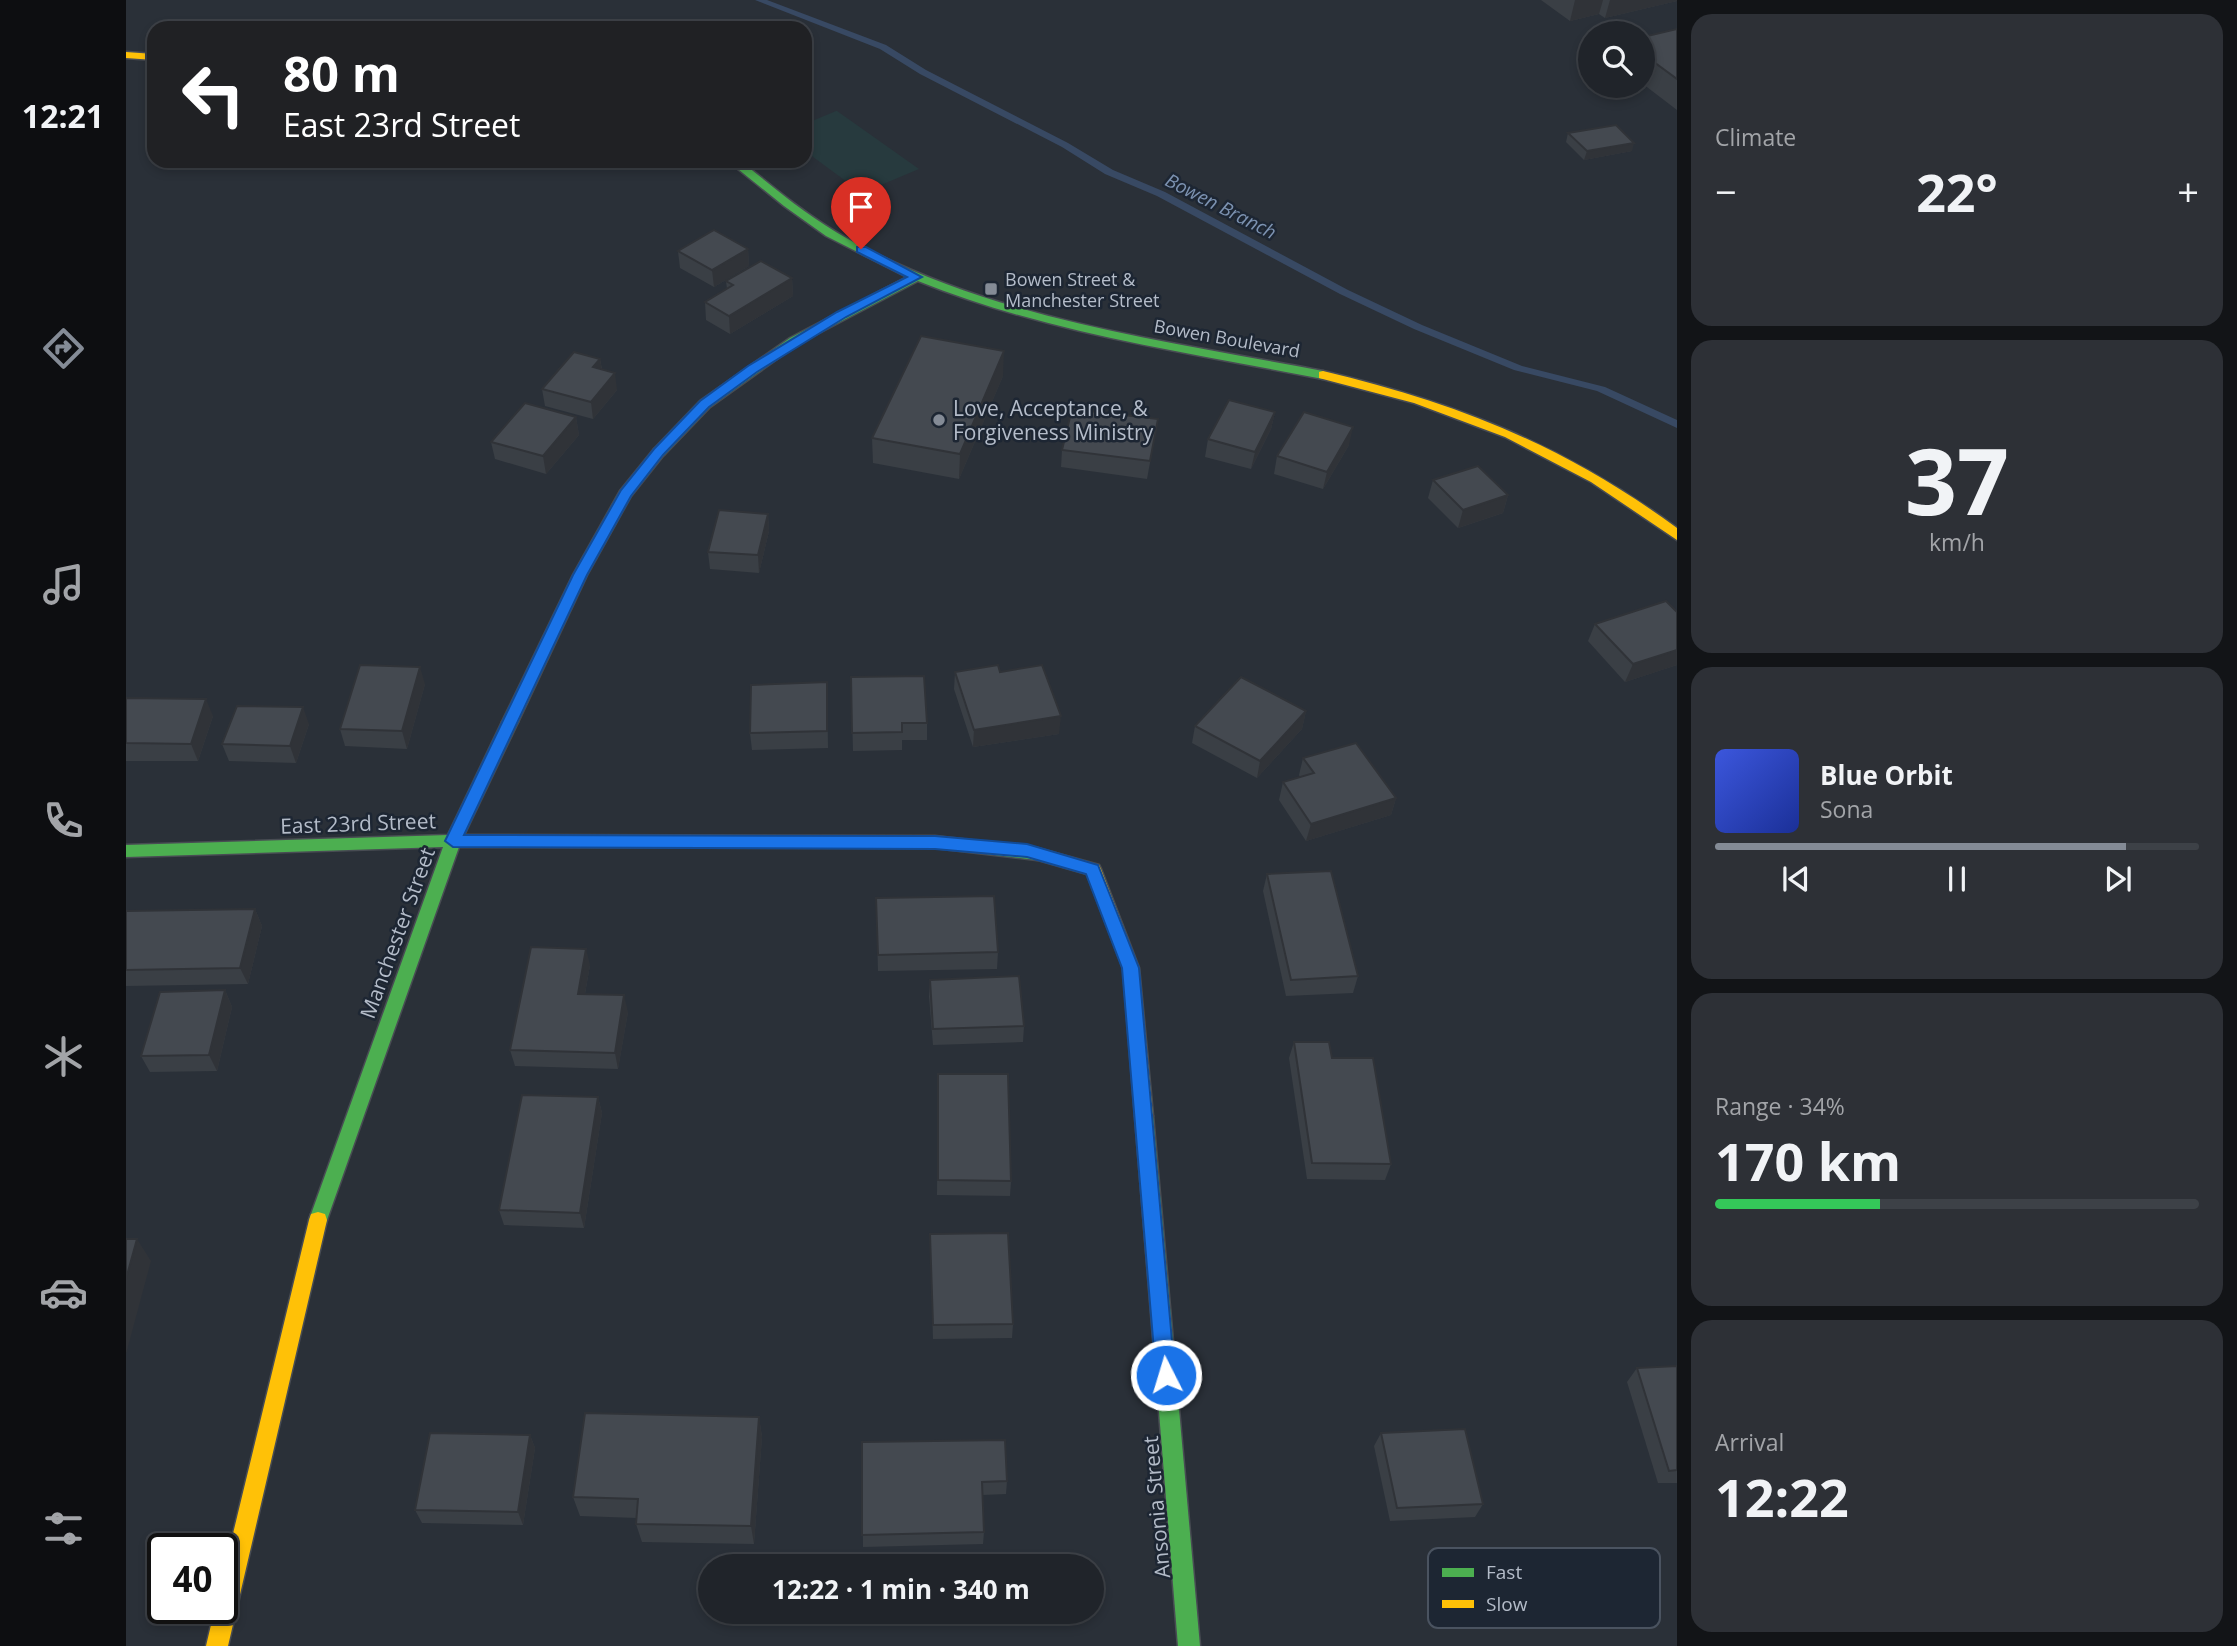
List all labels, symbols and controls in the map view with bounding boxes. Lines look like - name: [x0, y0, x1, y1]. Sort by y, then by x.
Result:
- map controls: [1578, 21, 1655, 98]
- button: search: [1578, 21, 1655, 98]
- text: 80 m: [283, 40, 400, 106]
- icon: left: [168, 49, 259, 140]
- text: 12:21: [22, 94, 104, 137]
- text: East 23rd Street: [283, 103, 520, 146]
- text: Climate: [1715, 121, 1796, 153]
- text: 22°: [1916, 156, 1998, 227]
- text: −: [1715, 165, 1737, 217]
- text: +: [2177, 165, 2199, 217]
- water label: Bowen Branch: [1161, 167, 1281, 245]
- pin: [831, 177, 891, 249]
- icon: arrive: [842, 188, 880, 226]
- place label: Bowen Street & Manchester Street: [1005, 267, 1159, 312]
- marker: Bowen Street & Manchester Street: [983, 281, 999, 297]
- street label: Bowen Boulevard: [1152, 313, 1302, 363]
- icon: directions: [39, 324, 88, 373]
- place label: Love, Acceptance, & Forgiveness Ministry: [953, 394, 1154, 446]
- marker: Love, Acceptance, & Forgiveness Ministry: [931, 412, 947, 428]
- text: 37: [1905, 418, 2009, 542]
- text: km/h: [1929, 526, 1985, 558]
- icon: music: [39, 560, 88, 609]
- text: Blue Orbit: [1820, 757, 1953, 793]
- text: Sona: [1820, 793, 1873, 825]
- icon: phone: [39, 796, 88, 845]
- street label: East 23rd Street: [280, 806, 436, 840]
- street label: Manchester Street: [353, 844, 441, 1022]
- icon: previous: [1777, 860, 1815, 898]
- icon: pause: [1938, 860, 1976, 898]
- icon: next: [2099, 860, 2137, 898]
- icon: climate: [39, 1032, 88, 1081]
- text: Range · 34%: [1715, 1090, 1845, 1122]
- text: 170 km: [1715, 1125, 1901, 1196]
- icon: car: [39, 1268, 88, 1317]
- position arrow: [1129, 1338, 1203, 1412]
- text: Arrival: [1715, 1426, 1784, 1458]
- street label: Ansonia Street: [1136, 1435, 1176, 1579]
- text: 12:22: [1715, 1461, 1849, 1532]
- icon: filters: [39, 1504, 88, 1553]
- speed limit sign: 40: [147, 1533, 238, 1624]
- legend: [1428, 1548, 1660, 1628]
- text: Fast: [1486, 1559, 1522, 1585]
- text: 12:22 · 1 min · 340 m: [772, 1571, 1030, 1607]
- text: Slow: [1486, 1591, 1528, 1617]

